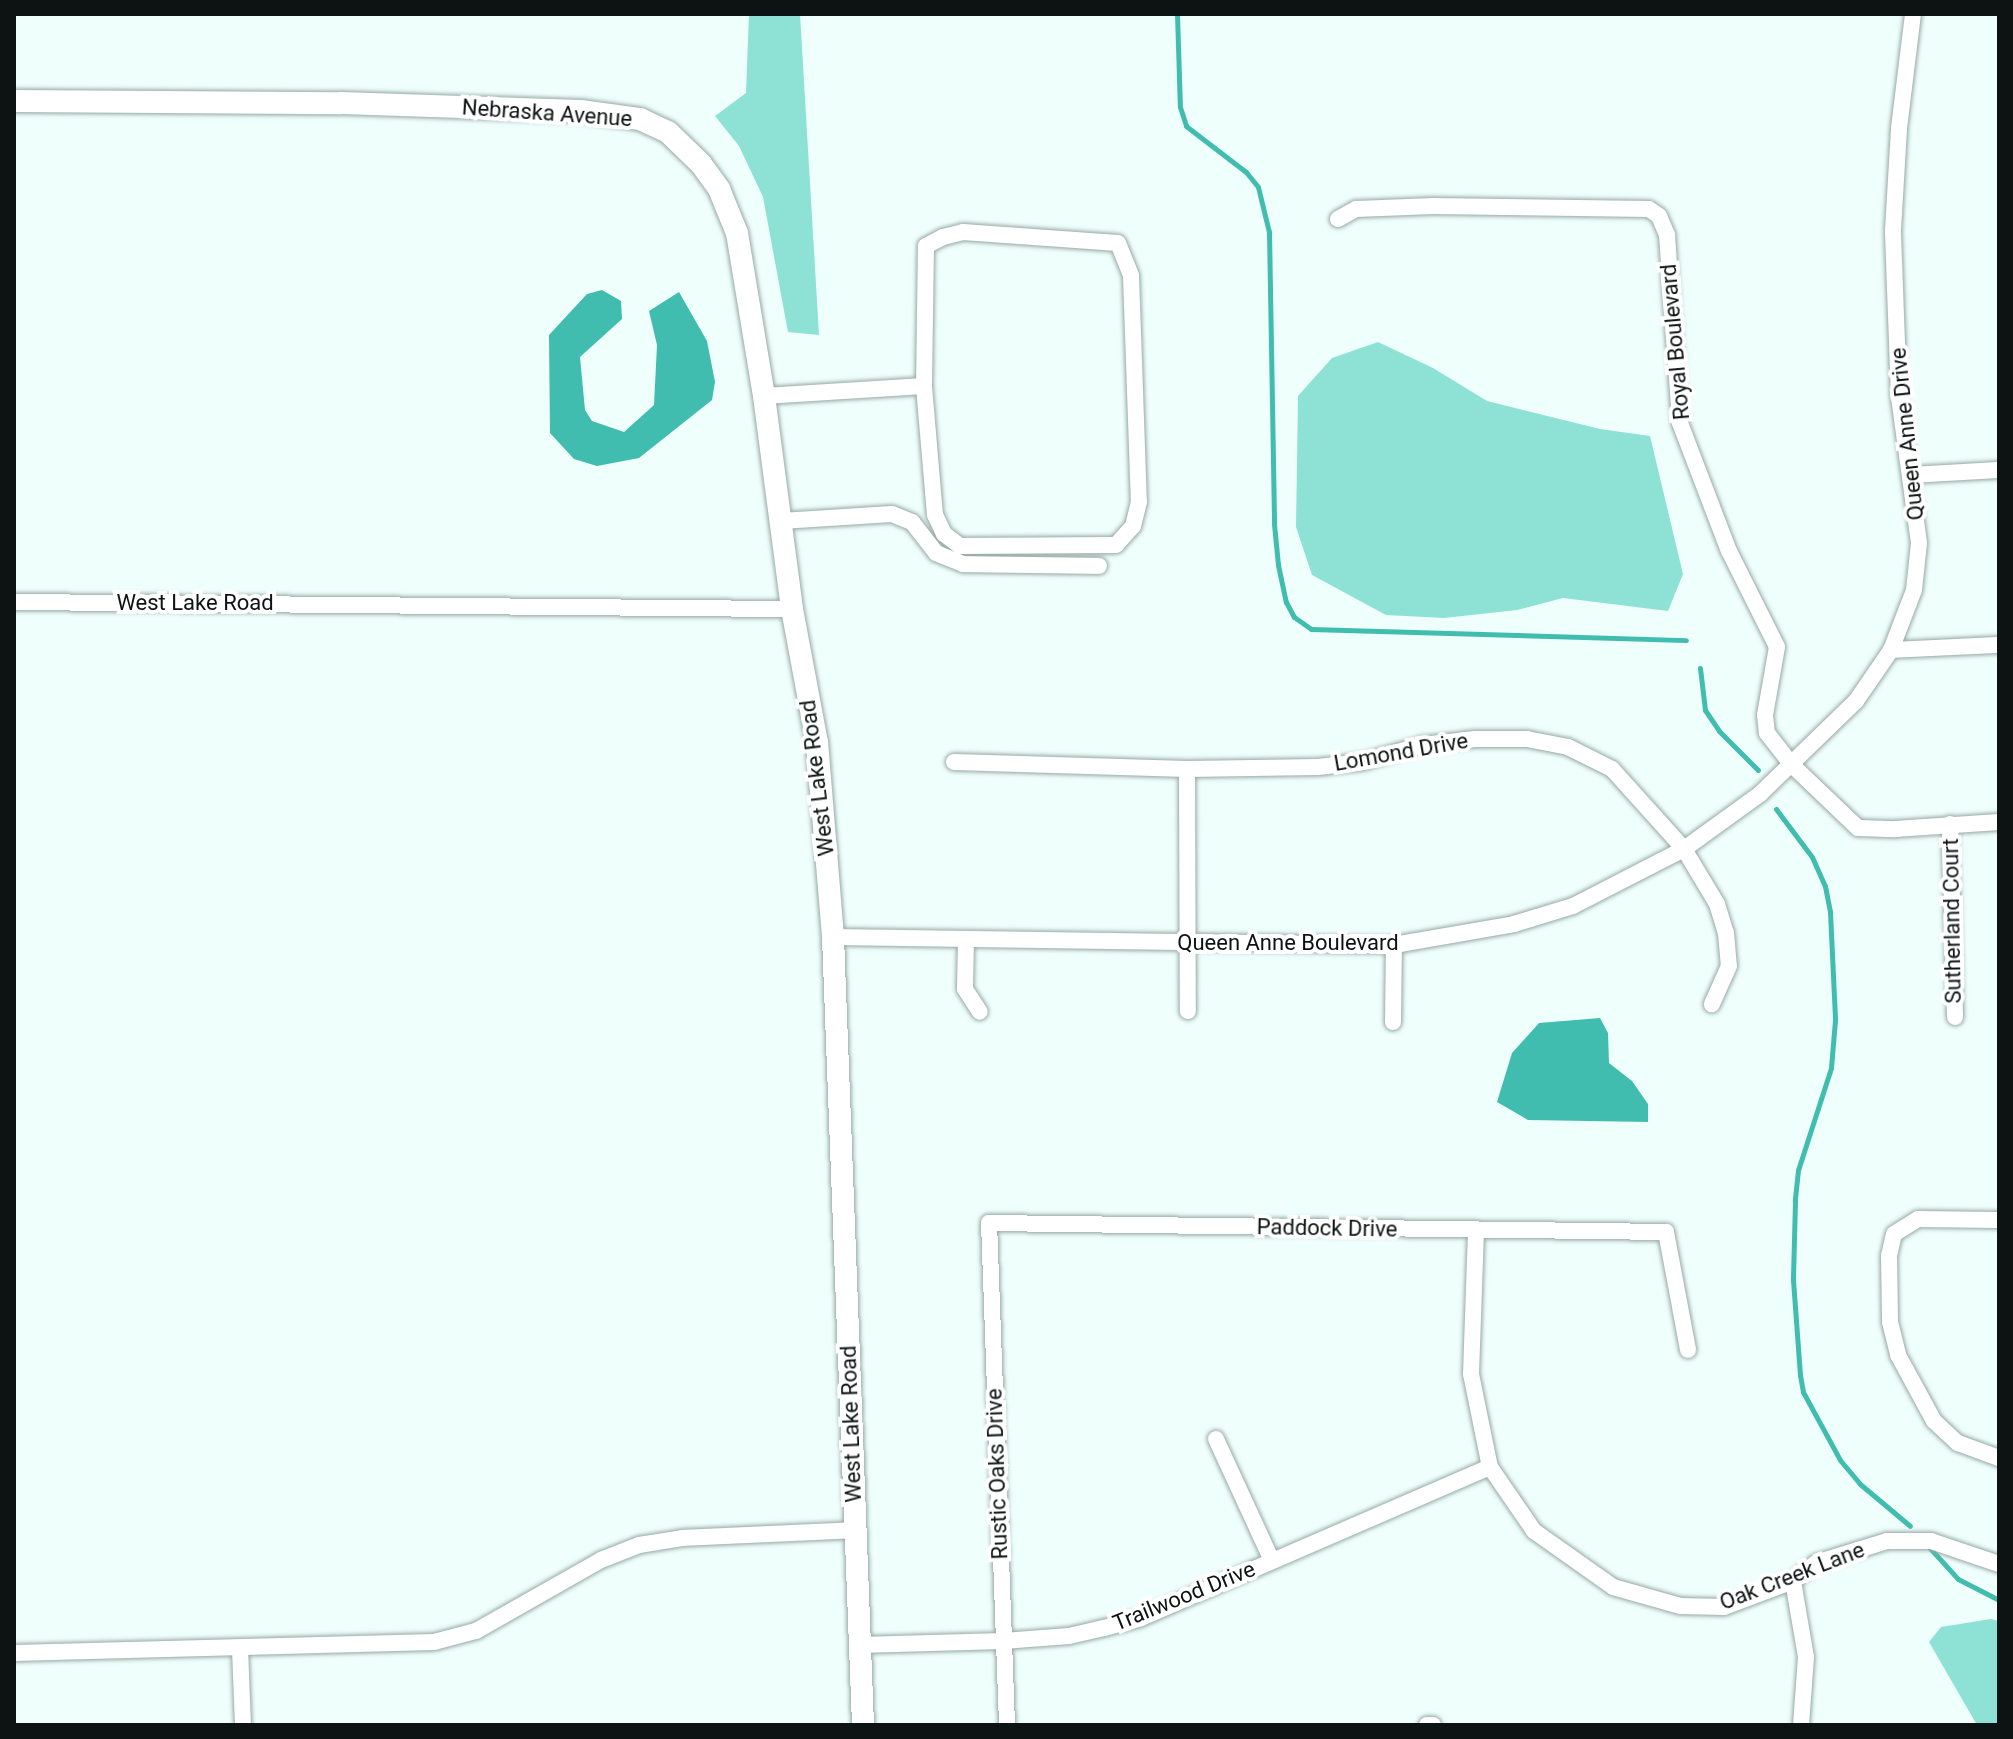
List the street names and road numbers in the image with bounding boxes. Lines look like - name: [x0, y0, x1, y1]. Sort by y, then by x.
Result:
- street label: Nebraska Avenue: [461, 94, 633, 132]
- street label: Royal Boulevard: [1655, 263, 1695, 421]
- street label: Queen Anne Drive: [1885, 346, 1929, 522]
- street label: West Lake Road: [116, 590, 274, 616]
- street label: West Lake Road: [794, 698, 840, 858]
- street label: Lomond Drive: [1332, 727, 1470, 777]
- street label: Sutherland Court: [1937, 838, 1967, 1004]
- street label: Queen Anne Boulevard: [1177, 930, 1399, 956]
- street label: Paddock Drive: [1256, 1214, 1398, 1242]
- street label: West Lake Road: [835, 1345, 867, 1503]
- street label: Rustic Oaks Drive: [981, 1388, 1013, 1560]
- street label: Oak Creek Lane: [1716, 1536, 1868, 1616]
- street label: Trailwood Drive: [1109, 1555, 1259, 1637]

